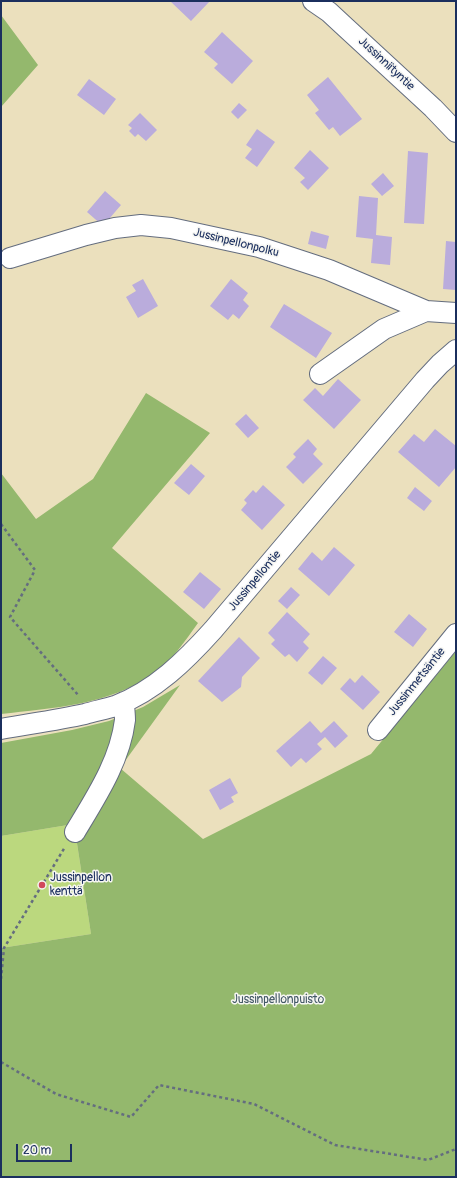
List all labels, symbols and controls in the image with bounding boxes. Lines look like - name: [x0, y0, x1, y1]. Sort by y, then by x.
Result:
- street label: Jussinniityntie: [355, 34, 417, 94]
- street label: Jussinpellonpolku: [192, 225, 280, 261]
- street label: Jussinpellontie: [226, 548, 284, 614]
- street label: Jussinmetsäntie: [385, 645, 449, 719]
- place label: Jussinpellon kenttä: [50, 871, 112, 899]
- marker: Jussinpellon kenttä: [37, 880, 47, 890]
- park label: Jussinpellonpuisto: [232, 993, 324, 1007]
- scale bar: [18, 1136, 74, 1162]
- text: 20 m: [23, 1143, 51, 1158]

